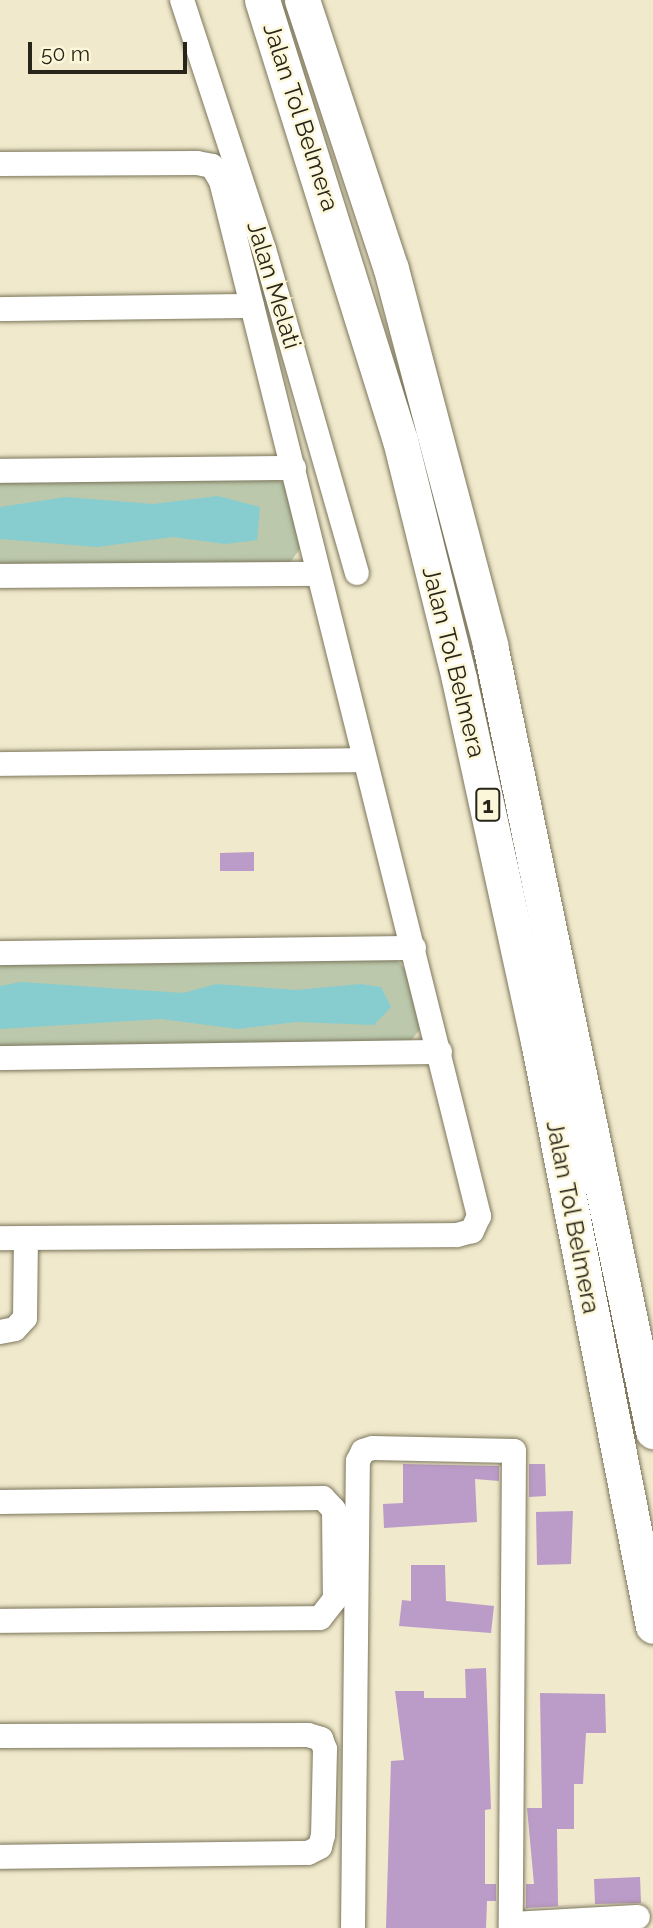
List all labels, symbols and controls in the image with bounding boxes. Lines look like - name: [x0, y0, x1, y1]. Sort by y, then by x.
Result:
- street label: Jalan Tol Belmera: [257, 19, 345, 215]
- scale bar: [32, 28, 191, 72]
- text: 50 m: [41, 41, 90, 66]
- street label: Jalan Melati: [241, 218, 307, 352]
- street label: Jalan Tol Belmera: [416, 563, 492, 761]
- road number: 1: [474, 786, 502, 824]
- street label: Jalan Tol Belmera: [540, 1117, 606, 1317]

